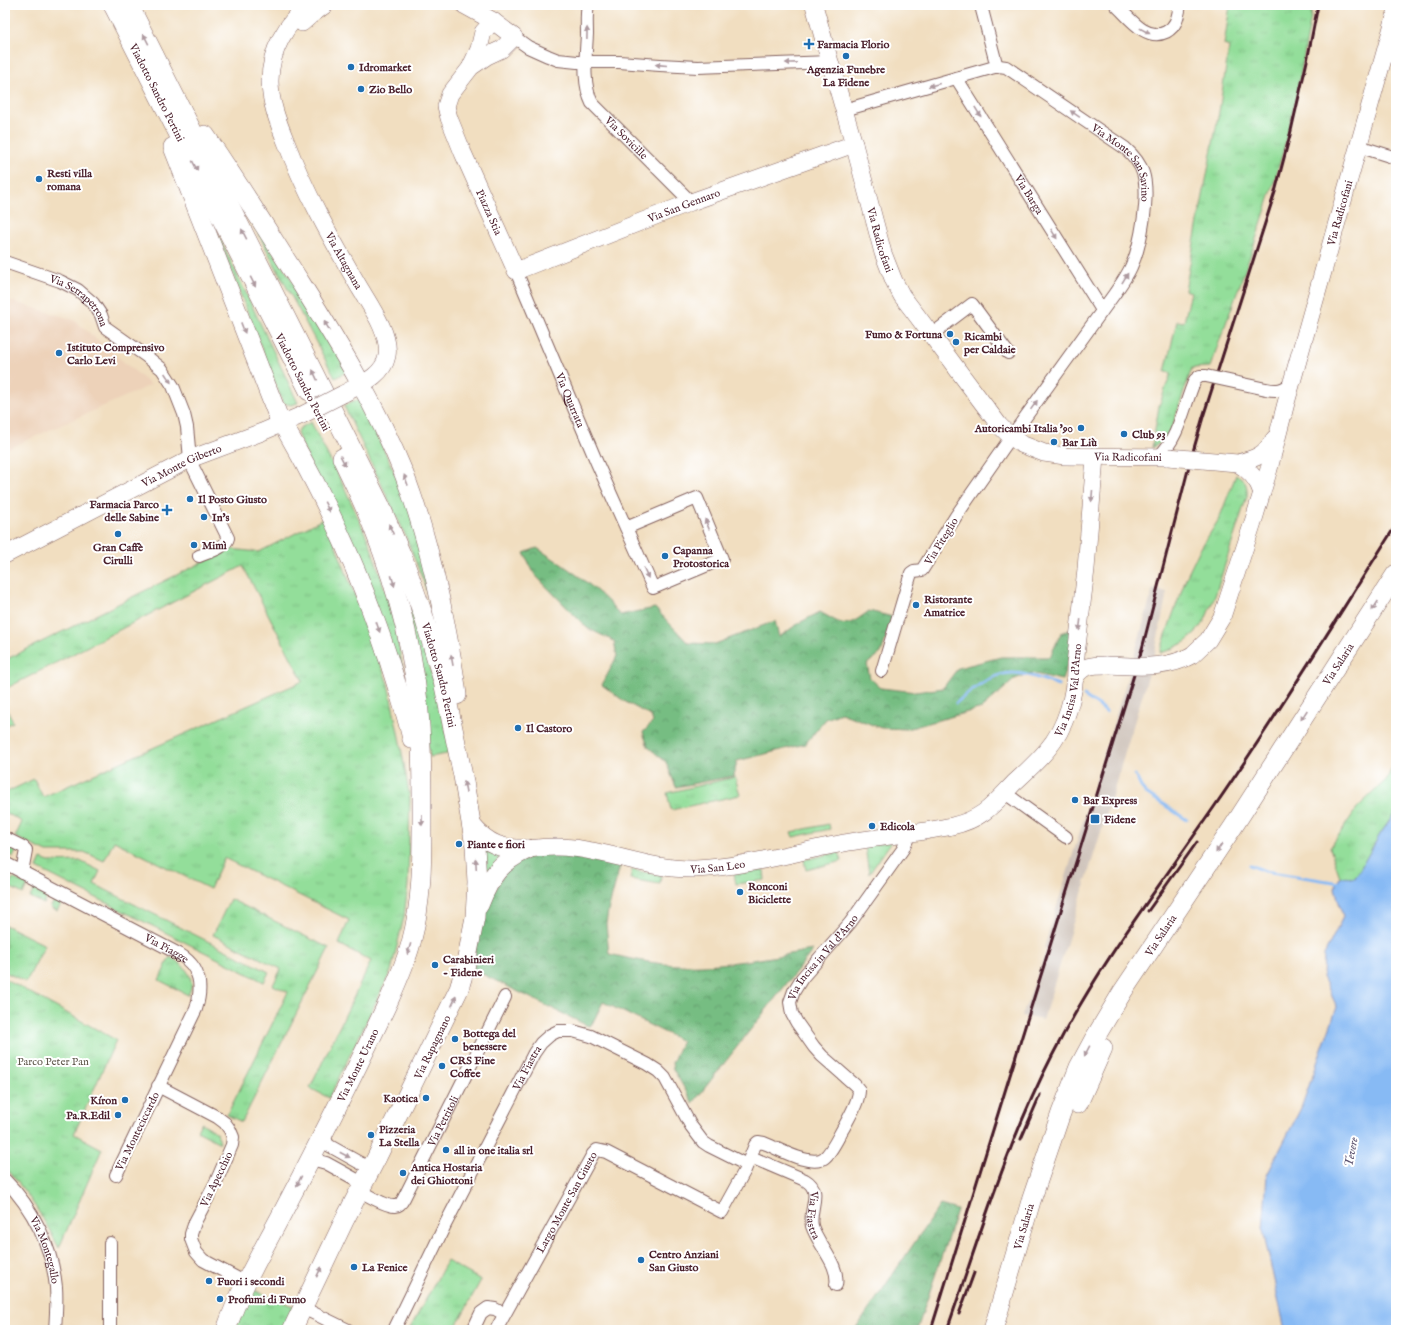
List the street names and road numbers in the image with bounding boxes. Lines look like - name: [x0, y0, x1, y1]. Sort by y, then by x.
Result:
- street label: Viadotto Sandro Pertini: [125, 41, 187, 144]
- street label: Via Sovicille: [601, 113, 650, 163]
- street label: Via Monte San Savino: [1088, 121, 1151, 202]
- street label: Via Barga: [1010, 171, 1046, 217]
- street label: Via Radicofani: [1324, 179, 1357, 248]
- street label: Via San Gennaro: [645, 186, 722, 227]
- street label: Piazza Stia: [472, 187, 505, 238]
- street label: Via Radicofani: [863, 205, 896, 275]
- street label: Via Altagnana: [321, 229, 365, 292]
- street label: Via Serrapetrona: [47, 272, 110, 329]
- street label: Viadotto Sandro Pertini: [271, 330, 333, 434]
- street label: Via Quarrata: [551, 370, 587, 430]
- street label: Via Monte Giberto: [139, 442, 224, 491]
- street label: Via Radicofani: [1093, 450, 1162, 465]
- street label: Via Piteglio: [921, 515, 962, 569]
- street label: Viadotto Sandro Pertini: [418, 620, 459, 729]
- street label: Via Salaria: [1320, 641, 1358, 689]
- street label: Via Incisa Val d'Arno: [1052, 643, 1085, 740]
- street label: Via San Leo: [689, 857, 746, 877]
- street label: Via Incisa in Val d'Arno: [785, 912, 862, 1003]
- street label: Via Salaria: [1142, 912, 1180, 960]
- street label: Via Piagge: [141, 931, 192, 967]
- street label: Via Rapagnano: [411, 1013, 454, 1083]
- street label: Via Monte Urano: [334, 1026, 383, 1106]
- street label: Via Fiastra: [510, 1043, 545, 1094]
- street label: Via Monteciccardo: [112, 1090, 163, 1174]
- street label: Via Petritoli: [425, 1094, 462, 1150]
- street label: Via Apecchio: [197, 1149, 236, 1210]
- street label: Largo Monte San Giusto: [534, 1149, 601, 1256]
- street label: Via Fiastra: [803, 1190, 823, 1242]
- street label: Via Salaria: [1011, 1202, 1038, 1252]
- street label: Via Montegallo: [26, 1213, 62, 1285]

